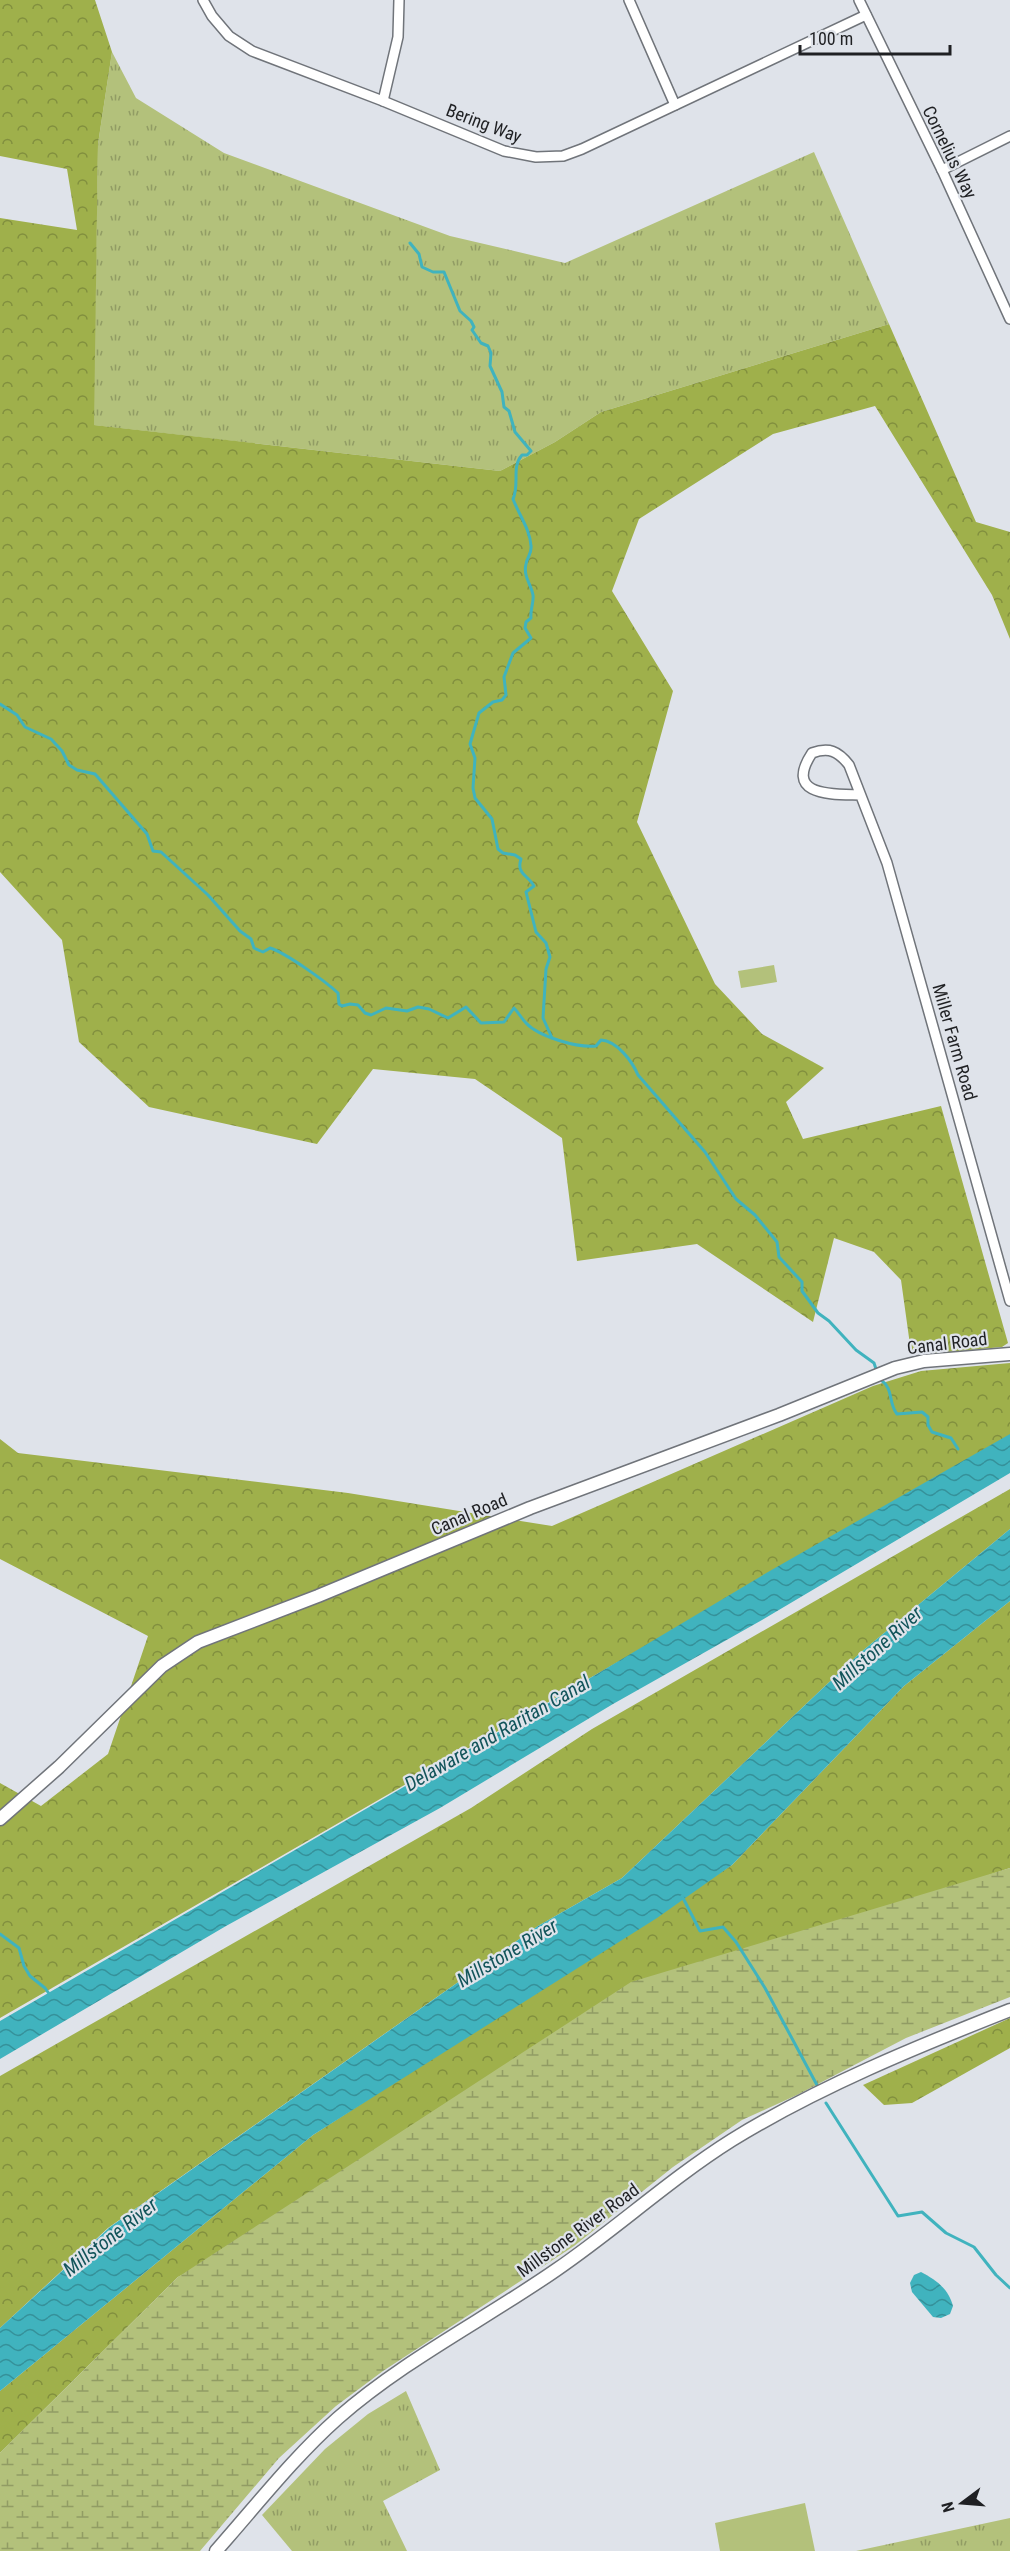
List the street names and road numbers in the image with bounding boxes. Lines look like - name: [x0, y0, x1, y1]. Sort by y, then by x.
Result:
- street label: Bering Way: [443, 99, 525, 147]
- street label: Cornelius Way: [919, 102, 982, 202]
- street label: Miller Farm Road: [928, 981, 982, 1103]
- street label: Canal Road: [906, 1328, 988, 1358]
- street label: Canal Road: [428, 1489, 510, 1539]
- street label: Millstone River Road: [513, 2179, 643, 2281]

